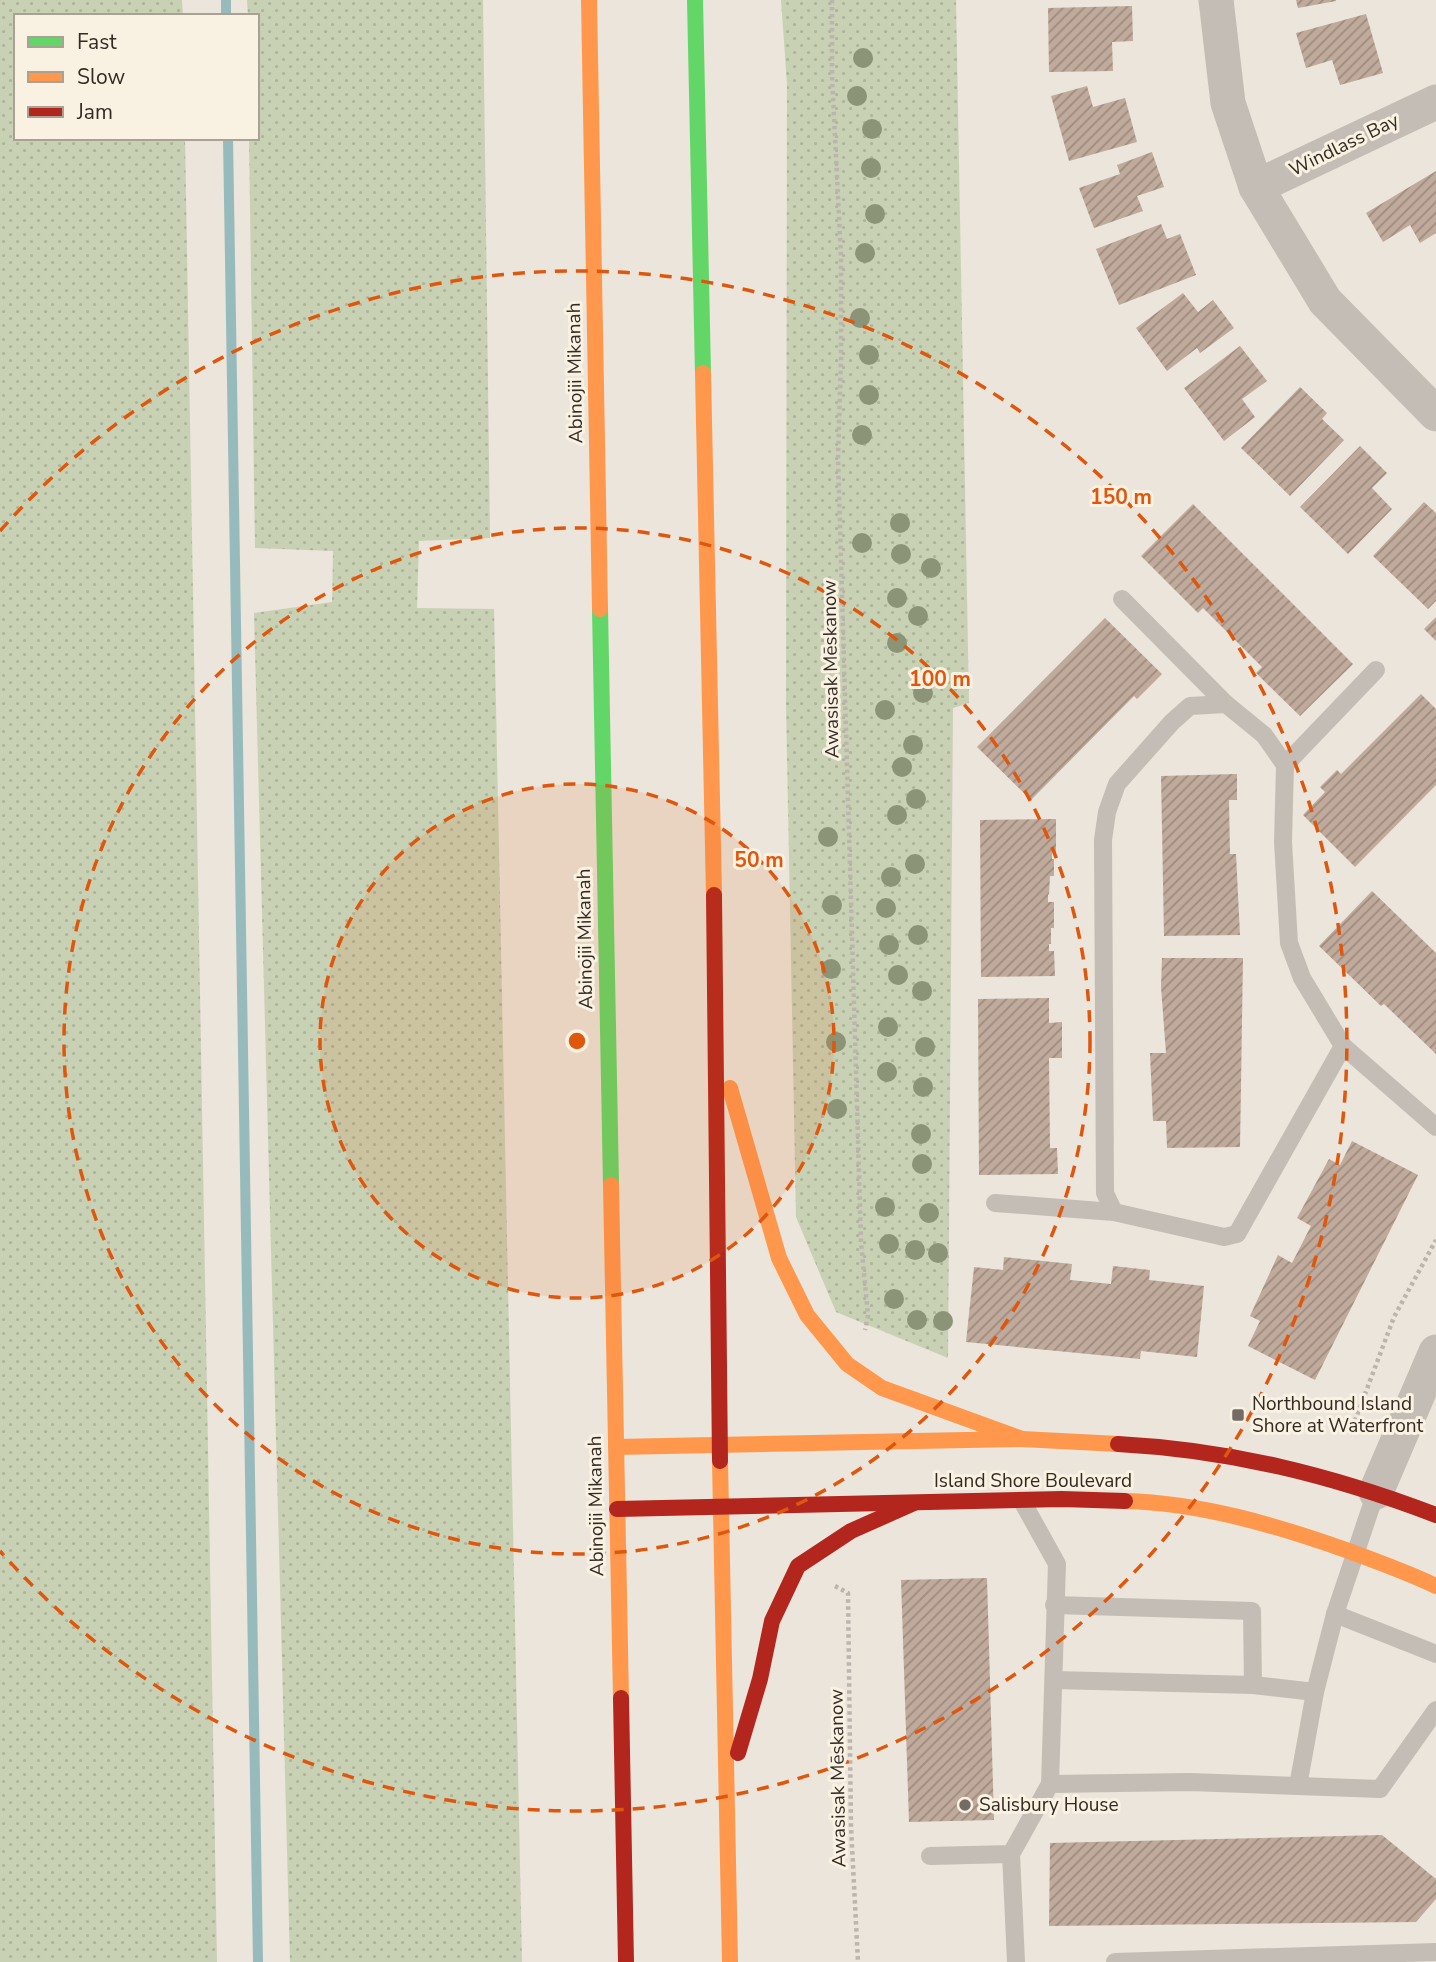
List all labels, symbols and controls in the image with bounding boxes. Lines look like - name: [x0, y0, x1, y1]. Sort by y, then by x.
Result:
- legend: [14, 14, 259, 140]
- text: Fast: [77, 28, 117, 56]
- text: Slow: [77, 63, 126, 91]
- text: Jam: [76, 98, 113, 126]
- street label: Windlass Bay: [1285, 107, 1403, 183]
- street label: Abinojii Mikanah: [561, 302, 589, 444]
- text: 150 m: [1090, 483, 1152, 511]
- street label: Awasisak Mēskanow: [816, 580, 846, 758]
- text: 100 m: [909, 665, 971, 693]
- text: 50 m: [734, 846, 784, 874]
- street label: Abinojii Mikanah: [571, 868, 599, 1010]
- centre of rings: [565, 1029, 589, 1053]
- place label: Northbound Island Shore at Waterfront: [1252, 1391, 1424, 1439]
- marker: Northbound Island Shore at Waterfront: [1230, 1407, 1246, 1423]
- street label: Abinojii Mikanah: [582, 1435, 610, 1577]
- street label: Island Shore Boulevard: [934, 1468, 1132, 1494]
- street label: Awasisak Mēskanow: [823, 1689, 853, 1867]
- place label: Salisbury House: [979, 1792, 1119, 1818]
- marker: Salisbury House: [957, 1797, 973, 1813]

